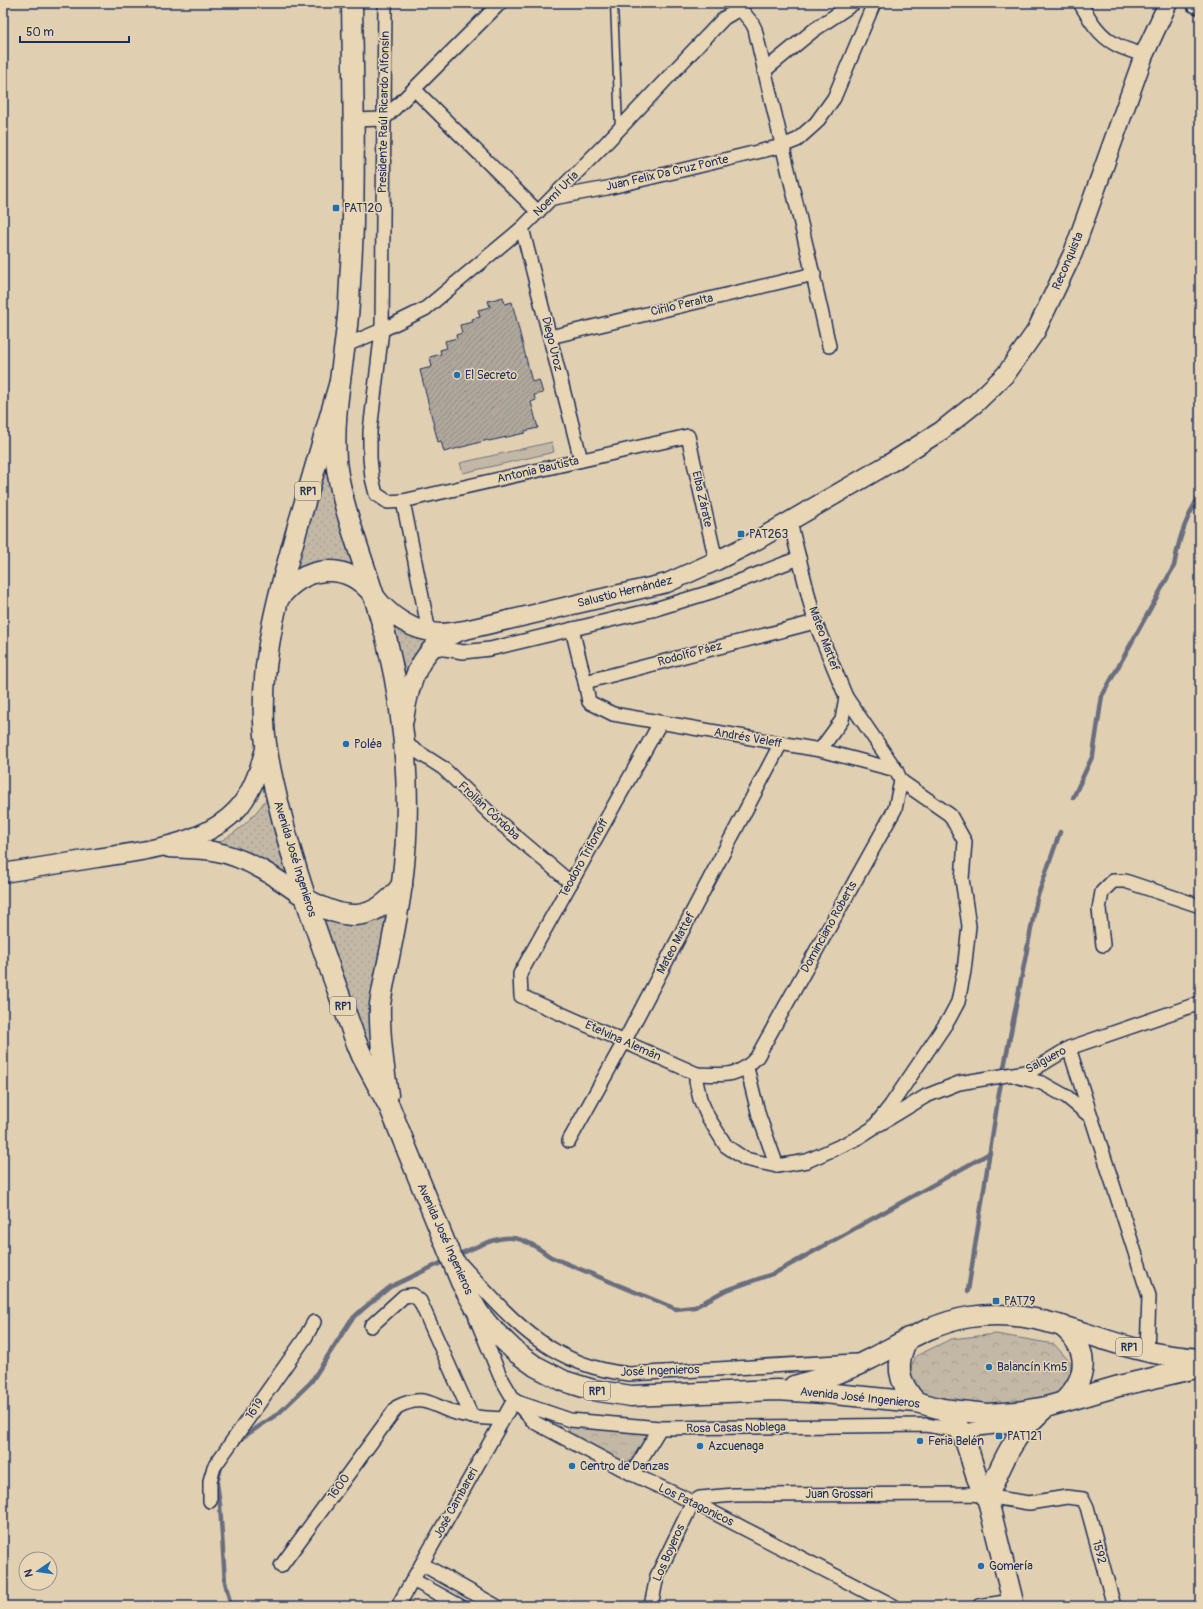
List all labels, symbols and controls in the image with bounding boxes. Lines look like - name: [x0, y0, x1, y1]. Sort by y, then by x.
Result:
- scale bar: [20, 18, 129, 44]
- text: 50 m: [26, 25, 54, 40]
- street label: Presidente Raúl Ricardo Alfonsín: [375, 30, 393, 193]
- street label: Juan Felix Da Cruz Ponte: [604, 152, 730, 194]
- street label: Noemí Uría: [530, 168, 582, 220]
- place label: PAT120: [344, 201, 382, 216]
- marker: PAT120: [331, 203, 341, 213]
- street label: Reconquista: [1049, 229, 1087, 292]
- street label: Cirilo Peralta: [649, 290, 715, 319]
- street label: Diego Uroz: [538, 315, 566, 373]
- place label: El Secreto: [465, 368, 518, 383]
- marker: El Secreto: [452, 370, 462, 380]
- street label: Antonia Bautista: [496, 453, 581, 487]
- street label: Elba Zárate: [688, 469, 716, 529]
- road number: RP1: [295, 482, 321, 500]
- place label: PAT263: [749, 527, 788, 542]
- marker: PAT263: [736, 529, 746, 539]
- street label: Salustio Hernández: [576, 573, 674, 611]
- street label: Mateo Mattef: [805, 604, 843, 674]
- street label: Rodolfo Páez: [656, 638, 724, 670]
- street label: Andrés Veleff: [713, 725, 783, 751]
- place label: Poléa: [354, 737, 382, 752]
- marker: Poléa: [341, 739, 351, 749]
- street label: Froilán Córdoba: [455, 778, 523, 844]
- street label: Avenida José Ingenieros: [270, 799, 320, 919]
- street label: Teodoro Trifonoff: [556, 816, 612, 900]
- street label: Dominciano Roberts: [798, 878, 861, 975]
- street label: Mateo Mattef: [653, 909, 699, 977]
- road number: RP1: [330, 997, 356, 1015]
- street label: Etelvina Alemán: [583, 1018, 664, 1065]
- street label: Salguero: [1023, 1043, 1069, 1077]
- street label: Avenida José Ingenieros: [414, 1181, 477, 1298]
- place label: PAT79: [1004, 1294, 1035, 1309]
- marker: PAT79: [991, 1296, 1001, 1306]
- road number: RP1: [1116, 1338, 1142, 1356]
- place label: Balancín Km5: [997, 1360, 1068, 1375]
- street label: José Ingenieros: [620, 1362, 700, 1380]
- marker: Balancín Km5: [984, 1362, 994, 1372]
- road number: RP1: [584, 1382, 610, 1400]
- street label: Avenida José Ingenieros: [799, 1384, 921, 1412]
- street label: 1619: [242, 1395, 268, 1423]
- street label: Rosa Casas Noblega: [686, 1420, 786, 1436]
- place label: PAT121: [1007, 1429, 1042, 1444]
- marker: PAT121: [994, 1431, 1004, 1441]
- place label: Feria Belén: [928, 1434, 984, 1449]
- marker: Feria Belén: [915, 1436, 925, 1446]
- place label: Azcuenaga: [708, 1439, 764, 1454]
- marker: Azcuenaga: [695, 1441, 705, 1451]
- place label: Centro de Danzas: [580, 1459, 670, 1474]
- marker: Centro de Danzas: [567, 1461, 577, 1471]
- street label: José Cambareri: [431, 1465, 481, 1541]
- street label: 1600: [325, 1471, 353, 1503]
- street label: Los Patagonicos: [656, 1480, 737, 1530]
- street label: Juan Grossari: [805, 1487, 873, 1502]
- street label: Los Boyeros: [650, 1521, 689, 1584]
- street label: 1592: [1089, 1538, 1109, 1566]
- north arrow: [18, 1551, 58, 1591]
- place label: Gomería: [989, 1559, 1033, 1574]
- marker: Gomería: [976, 1561, 986, 1571]
- text: N: [21, 1568, 36, 1578]

